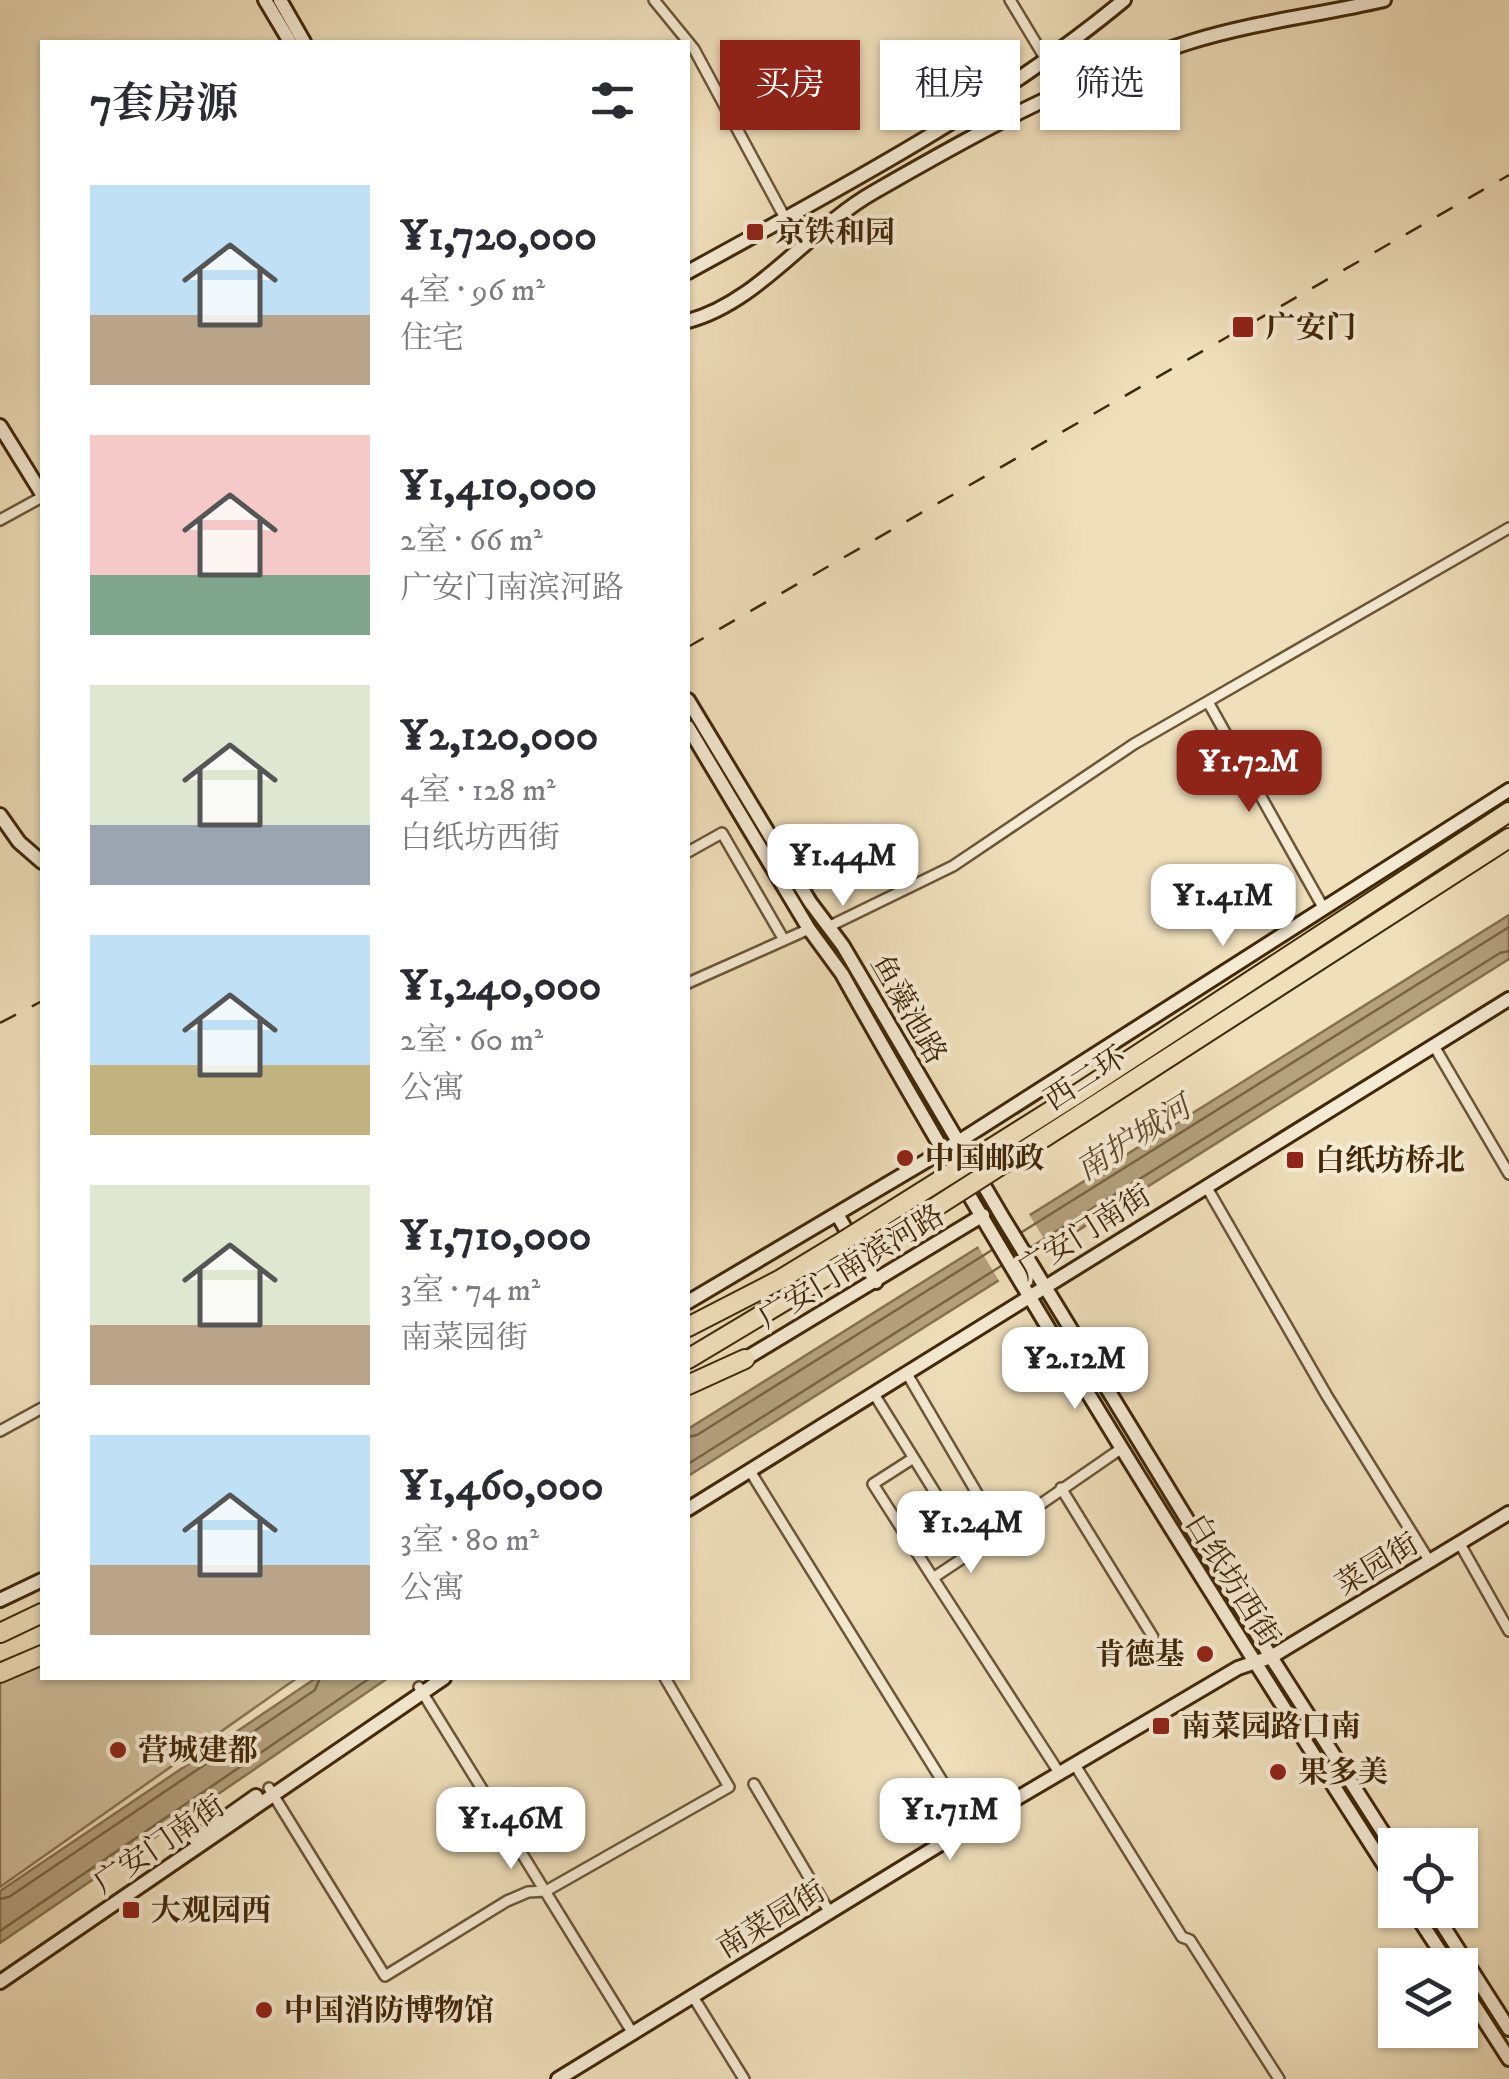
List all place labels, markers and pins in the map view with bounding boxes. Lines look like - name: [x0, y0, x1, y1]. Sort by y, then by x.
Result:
- place label: 京铁和园: [775, 215, 895, 252]
- marker: 京铁和园: [744, 221, 766, 243]
- place label: 广安门: [1266, 310, 1356, 347]
- marker: 广安门: [1230, 314, 1256, 340]
- pin: ¥1.72M: [1168, 730, 1330, 815]
- pin: ¥1.44M: [762, 824, 924, 909]
- pin: ¥1.41M: [1142, 864, 1304, 949]
- place label: 中国邮政: [925, 1141, 1045, 1178]
- place label: 白纸坊桥北: [1315, 1143, 1465, 1180]
- marker: 中国邮政: [894, 1147, 916, 1169]
- marker: 白纸坊桥北: [1284, 1149, 1306, 1171]
- pin: ¥2.12M: [994, 1327, 1156, 1412]
- pin: ¥1.24M: [890, 1491, 1052, 1576]
- place label: 肯德基: [1095, 1637, 1185, 1674]
- marker: 肯德基: [1194, 1643, 1216, 1665]
- place label: 南菜园路口南: [1181, 1709, 1361, 1746]
- marker: 南菜园路口南: [1150, 1715, 1172, 1737]
- place label: 营城建都: [138, 1733, 258, 1770]
- marker: 营城建都: [107, 1739, 129, 1761]
- place label: 果多美: [1298, 1755, 1388, 1792]
- marker: 果多美: [1267, 1761, 1289, 1783]
- pin: ¥1.71M: [869, 1778, 1031, 1863]
- pin: ¥1.46M: [430, 1787, 592, 1872]
- place label: 大观园西: [151, 1893, 271, 1930]
- marker: 大观园西: [120, 1899, 142, 1921]
- place label: 中国消防博物馆: [284, 1993, 494, 2030]
- marker: 中国消防博物馆: [253, 1999, 275, 2021]

